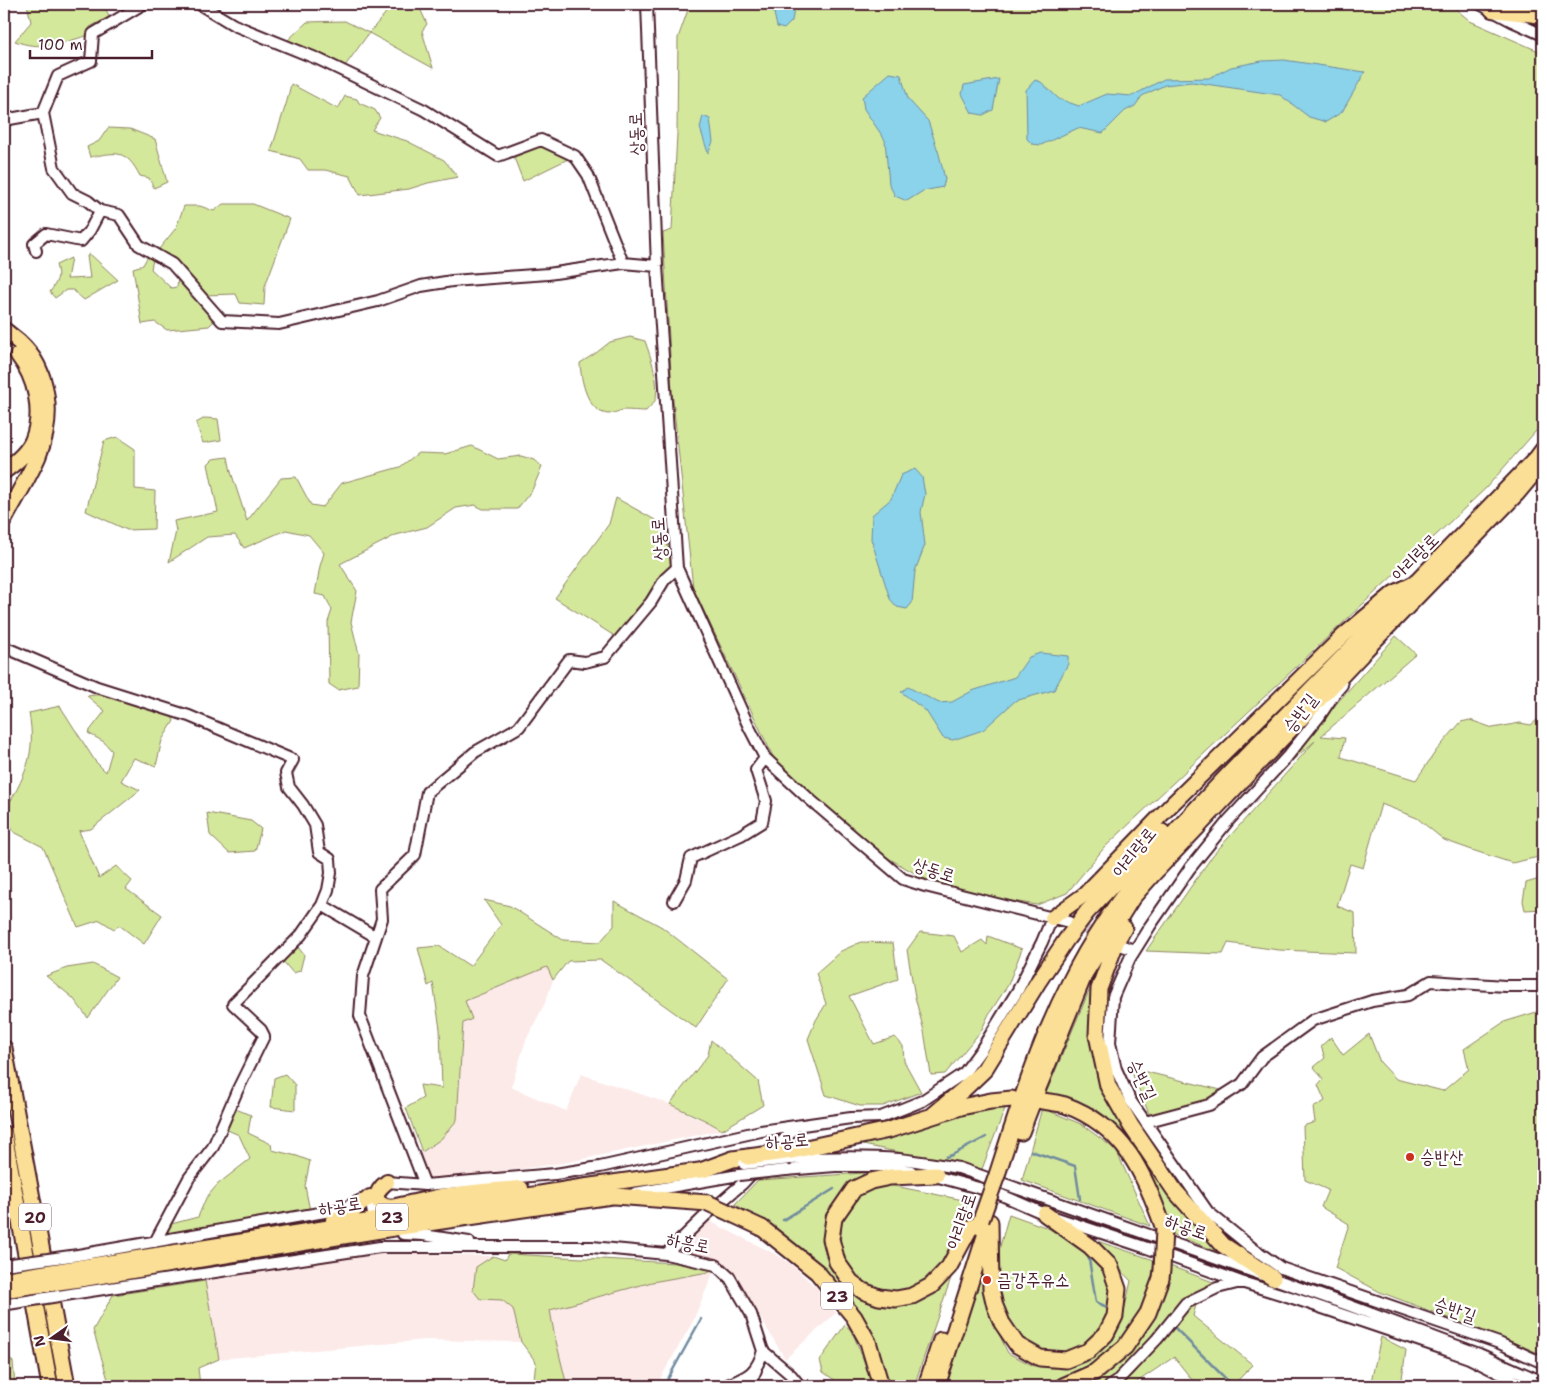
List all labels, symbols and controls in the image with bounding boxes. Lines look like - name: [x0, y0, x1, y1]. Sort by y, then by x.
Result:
- scale bar: [30, 28, 152, 60]
- text: 100 m: [38, 35, 83, 55]
- street label: 상동로: [623, 112, 649, 156]
- street label: 상동로: [646, 516, 672, 562]
- street label: 아리랑로: [1386, 528, 1444, 586]
- street label: 승반길: [1277, 688, 1323, 738]
- street label: 아리랑로: [1106, 822, 1162, 882]
- street label: 상동로: [910, 852, 958, 888]
- street label: 승반길: [1122, 1055, 1162, 1105]
- street label: 하공로: [764, 1127, 810, 1155]
- place label: 승반산: [1420, 1145, 1464, 1169]
- marker: 승반산: [1404, 1151, 1416, 1163]
- street label: 아리랑로: [940, 1190, 982, 1252]
- street label: 하공로: [317, 1191, 363, 1221]
- road number: 20: [19, 1204, 51, 1230]
- road number: 23: [376, 1204, 408, 1230]
- street label: 하공로: [1162, 1209, 1210, 1245]
- street label: 하흥로: [664, 1227, 712, 1259]
- place label: 금강주유소: [997, 1268, 1069, 1292]
- marker: 금강주유소: [981, 1274, 993, 1286]
- road number: 23: [821, 1282, 853, 1310]
- street label: 승반길: [1431, 1292, 1480, 1329]
- north arrow: [28, 1312, 78, 1362]
- text: N: [29, 1334, 49, 1349]

